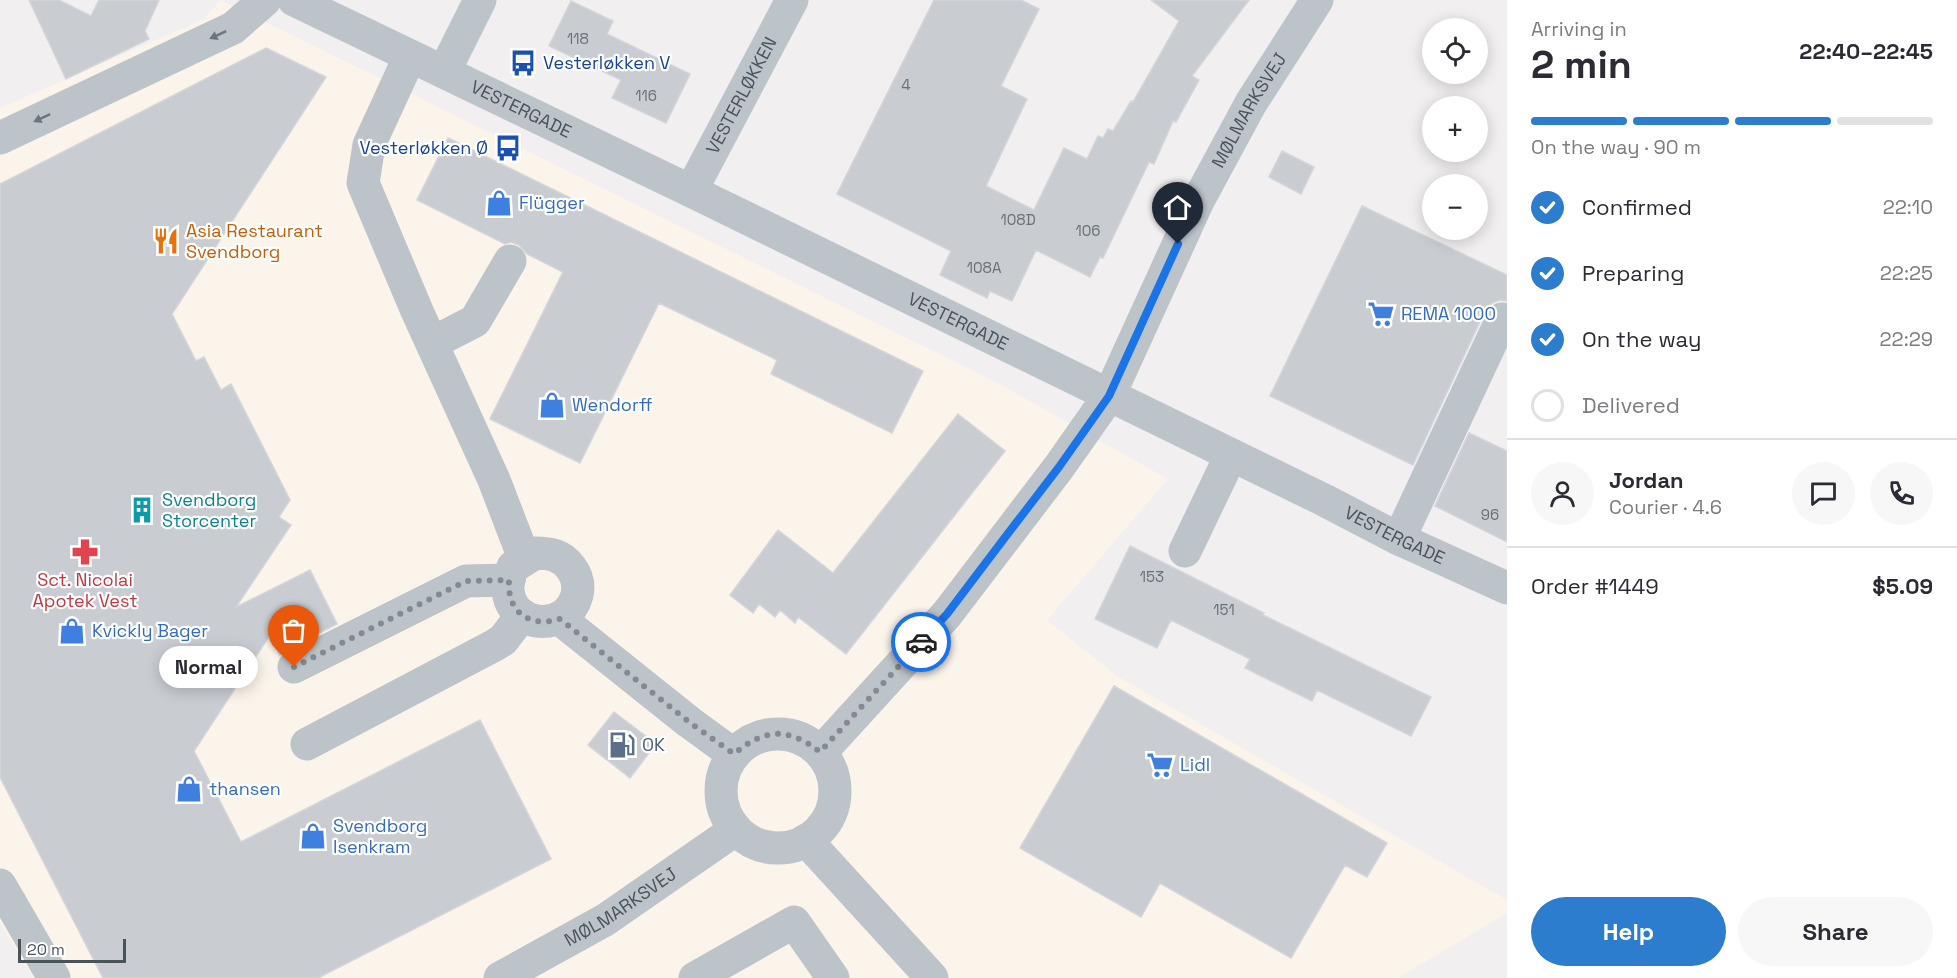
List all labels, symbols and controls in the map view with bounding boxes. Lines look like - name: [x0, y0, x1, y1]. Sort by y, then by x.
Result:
- text: Arriving in: [1531, 16, 1627, 42]
- map controls: [1422, 18, 1488, 240]
- button: locate: [1422, 18, 1488, 84]
- house number: 118: [567, 29, 589, 48]
- one-way arrow: [209, 30, 226, 39]
- street label: VESTERLØKKEN: [701, 33, 781, 158]
- text: 22:40–22:45: [1799, 37, 1933, 65]
- text: 2 min: [1531, 40, 1632, 89]
- bus stop icon: Vesterløkken V: [508, 48, 538, 78]
- street label: MØLMARKSVEJ: [1206, 48, 1291, 172]
- place label: Vesterløkken V: [543, 51, 670, 74]
- street label: VESTERGADE: [467, 75, 575, 143]
- house number: 4: [901, 75, 911, 94]
- house number: 116: [635, 86, 657, 105]
- button: +: [1422, 96, 1488, 162]
- one-way arrow: [33, 114, 50, 123]
- bus stop icon: Vesterløkken Ø: [493, 133, 523, 163]
- text: On the way · 90 m: [1531, 134, 1701, 160]
- place label: Vesterløkken Ø: [359, 136, 488, 159]
- button: −: [1422, 174, 1488, 240]
- pin: [1152, 182, 1203, 244]
- shop icon: Flügger: [484, 188, 514, 218]
- place label: Flügger: [519, 191, 585, 214]
- icon: home: [1161, 191, 1194, 224]
- icon: check: [1531, 191, 1564, 224]
- text: Confirmed: [1582, 193, 1692, 221]
- text: 22:10: [1883, 194, 1933, 220]
- house number: 108D: [1000, 210, 1036, 229]
- place label: Asia Restaurant Svendborg: [186, 219, 323, 263]
- house number: 106: [1075, 221, 1101, 240]
- restaurant icon: Asia Restaurant Svendborg: [151, 226, 181, 256]
- icon: check: [1531, 257, 1564, 290]
- house number: 108A: [967, 258, 1002, 277]
- text: Preparing: [1582, 259, 1684, 287]
- text: 22:25: [1880, 260, 1933, 286]
- street label: VESTERGADE: [904, 287, 1013, 355]
- supermarket icon: REMA 1000: [1366, 299, 1396, 329]
- place label: REMA 1000: [1401, 302, 1496, 325]
- icon: check: [1531, 323, 1564, 356]
- text: On the way: [1582, 325, 1701, 353]
- text: 22:29: [1880, 326, 1933, 352]
- shop icon: Wendorff: [537, 390, 567, 420]
- text: Delivered: [1582, 391, 1680, 419]
- place label: Wendorff: [572, 393, 653, 416]
- button: person: [1531, 462, 1594, 525]
- button: chat: [1792, 462, 1855, 525]
- button: phone: [1870, 462, 1933, 525]
- text: Jordan: [1609, 466, 1684, 494]
- place label: Svendborg Storcenter: [162, 488, 256, 532]
- text: Courier · 4.6: [1609, 494, 1722, 520]
- building icon: Svendborg Storcenter: [127, 495, 157, 525]
- street label: VESTERGADE: [1341, 501, 1449, 569]
- house number: 96: [1481, 505, 1499, 524]
- pharmacy icon: Sct. Nicolai Apotek Vest: [70, 537, 100, 567]
- house number: 153: [1140, 567, 1164, 586]
- place label: Sct. Nicolai Apotek Vest: [32, 568, 138, 612]
- text: Order #1449: [1531, 572, 1659, 600]
- text: $5.09: [1872, 572, 1933, 600]
- house number: 151: [1213, 600, 1235, 619]
- pin: [268, 605, 319, 667]
- courier: [891, 612, 951, 672]
- icon: bag: [277, 614, 310, 647]
- shop icon: Kvickly Bager: [57, 616, 87, 646]
- place label: Kvickly Bager: [92, 619, 208, 642]
- icon: car: [905, 626, 938, 659]
- callout: Normal: [159, 646, 258, 688]
- text: Normal: [175, 654, 242, 680]
- fuel station icon: OK: [607, 730, 637, 760]
- place label: OK: [642, 733, 665, 756]
- supermarket icon: Lidl: [1145, 750, 1175, 780]
- place label: Lidl: [1180, 753, 1210, 776]
- shop icon: thansen: [174, 774, 204, 804]
- place label: thansen: [209, 777, 281, 800]
- place label: Svendborg Isenkram: [333, 814, 427, 858]
- shop icon: Svendborg Isenkram: [298, 821, 328, 851]
- street label: MØLMARKSVEJ: [560, 862, 681, 951]
- button: Help: [1531, 897, 1726, 966]
- button: Share: [1738, 897, 1933, 966]
- scale bar: [18, 936, 126, 964]
- text: 20 m: [27, 939, 65, 960]

